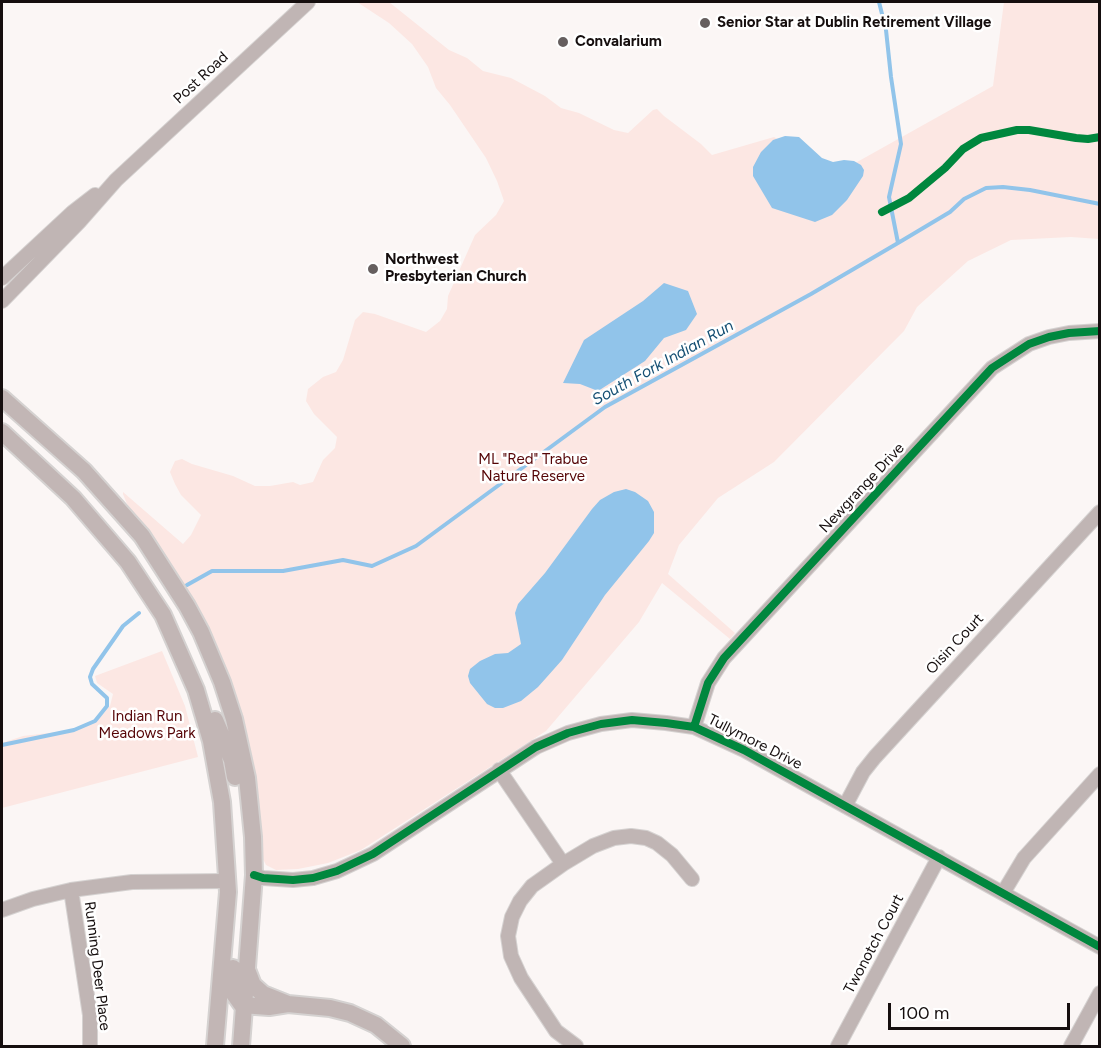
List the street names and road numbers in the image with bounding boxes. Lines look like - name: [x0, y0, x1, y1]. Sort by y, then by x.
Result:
- street label: Post Road: [170, 48, 232, 108]
- street label: Newgrange Drive: [816, 439, 908, 537]
- street label: Oisin Court: [922, 610, 988, 678]
- street label: Tullymore Drive: [705, 710, 805, 774]
- street label: Twonotch Court: [840, 891, 908, 997]
- street label: Running Deer Place: [80, 900, 114, 1032]

